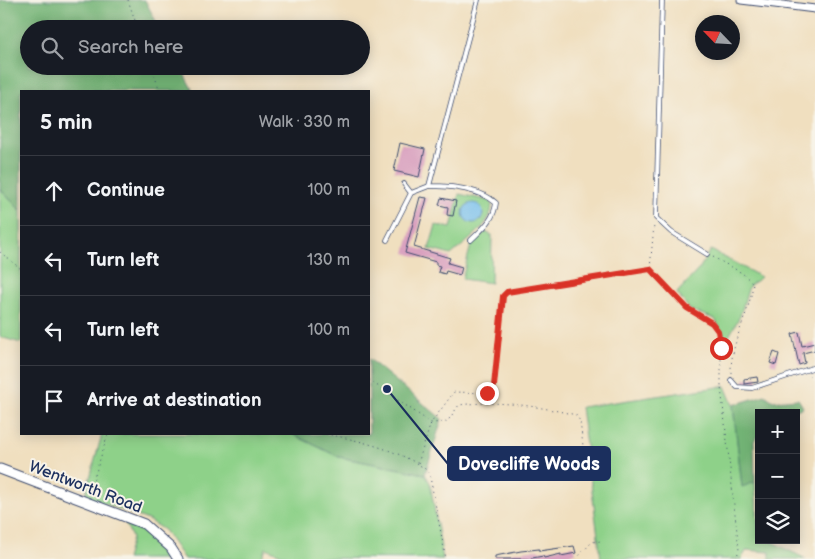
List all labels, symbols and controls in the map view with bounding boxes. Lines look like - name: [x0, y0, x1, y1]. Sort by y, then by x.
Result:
- north arrow: [695, 15, 740, 60]
- search box: [20, 20, 370, 75]
- icon: search: [38, 34, 66, 62]
- text: Search here: [78, 36, 183, 59]
- text: 5 min: [40, 110, 93, 135]
- text: Walk · 330 m: [259, 113, 350, 132]
- icon: ahead: [40, 177, 68, 205]
- text: Continue: [87, 179, 165, 202]
- text: 100 m: [307, 181, 350, 200]
- icon: left: [40, 247, 68, 275]
- text: Turn left: [87, 249, 159, 272]
- text: 130 m: [307, 251, 350, 270]
- icon: left: [40, 317, 68, 345]
- text: Turn left: [87, 319, 159, 342]
- text: 100 m: [307, 321, 350, 340]
- route start: [710, 337, 733, 360]
- route end: [476, 382, 499, 405]
- icon: arrive: [40, 387, 68, 415]
- text: Arrive at destination: [87, 389, 262, 412]
- map controls: [755, 409, 800, 544]
- button: +: [755, 409, 800, 454]
- callout: Dovecliffe Woods: [448, 447, 610, 480]
- text: Dovecliffe Woods: [458, 454, 600, 475]
- button: −: [755, 454, 800, 499]
- street label: Wentworth Road: [26, 457, 145, 518]
- button: layers: [755, 499, 800, 544]

